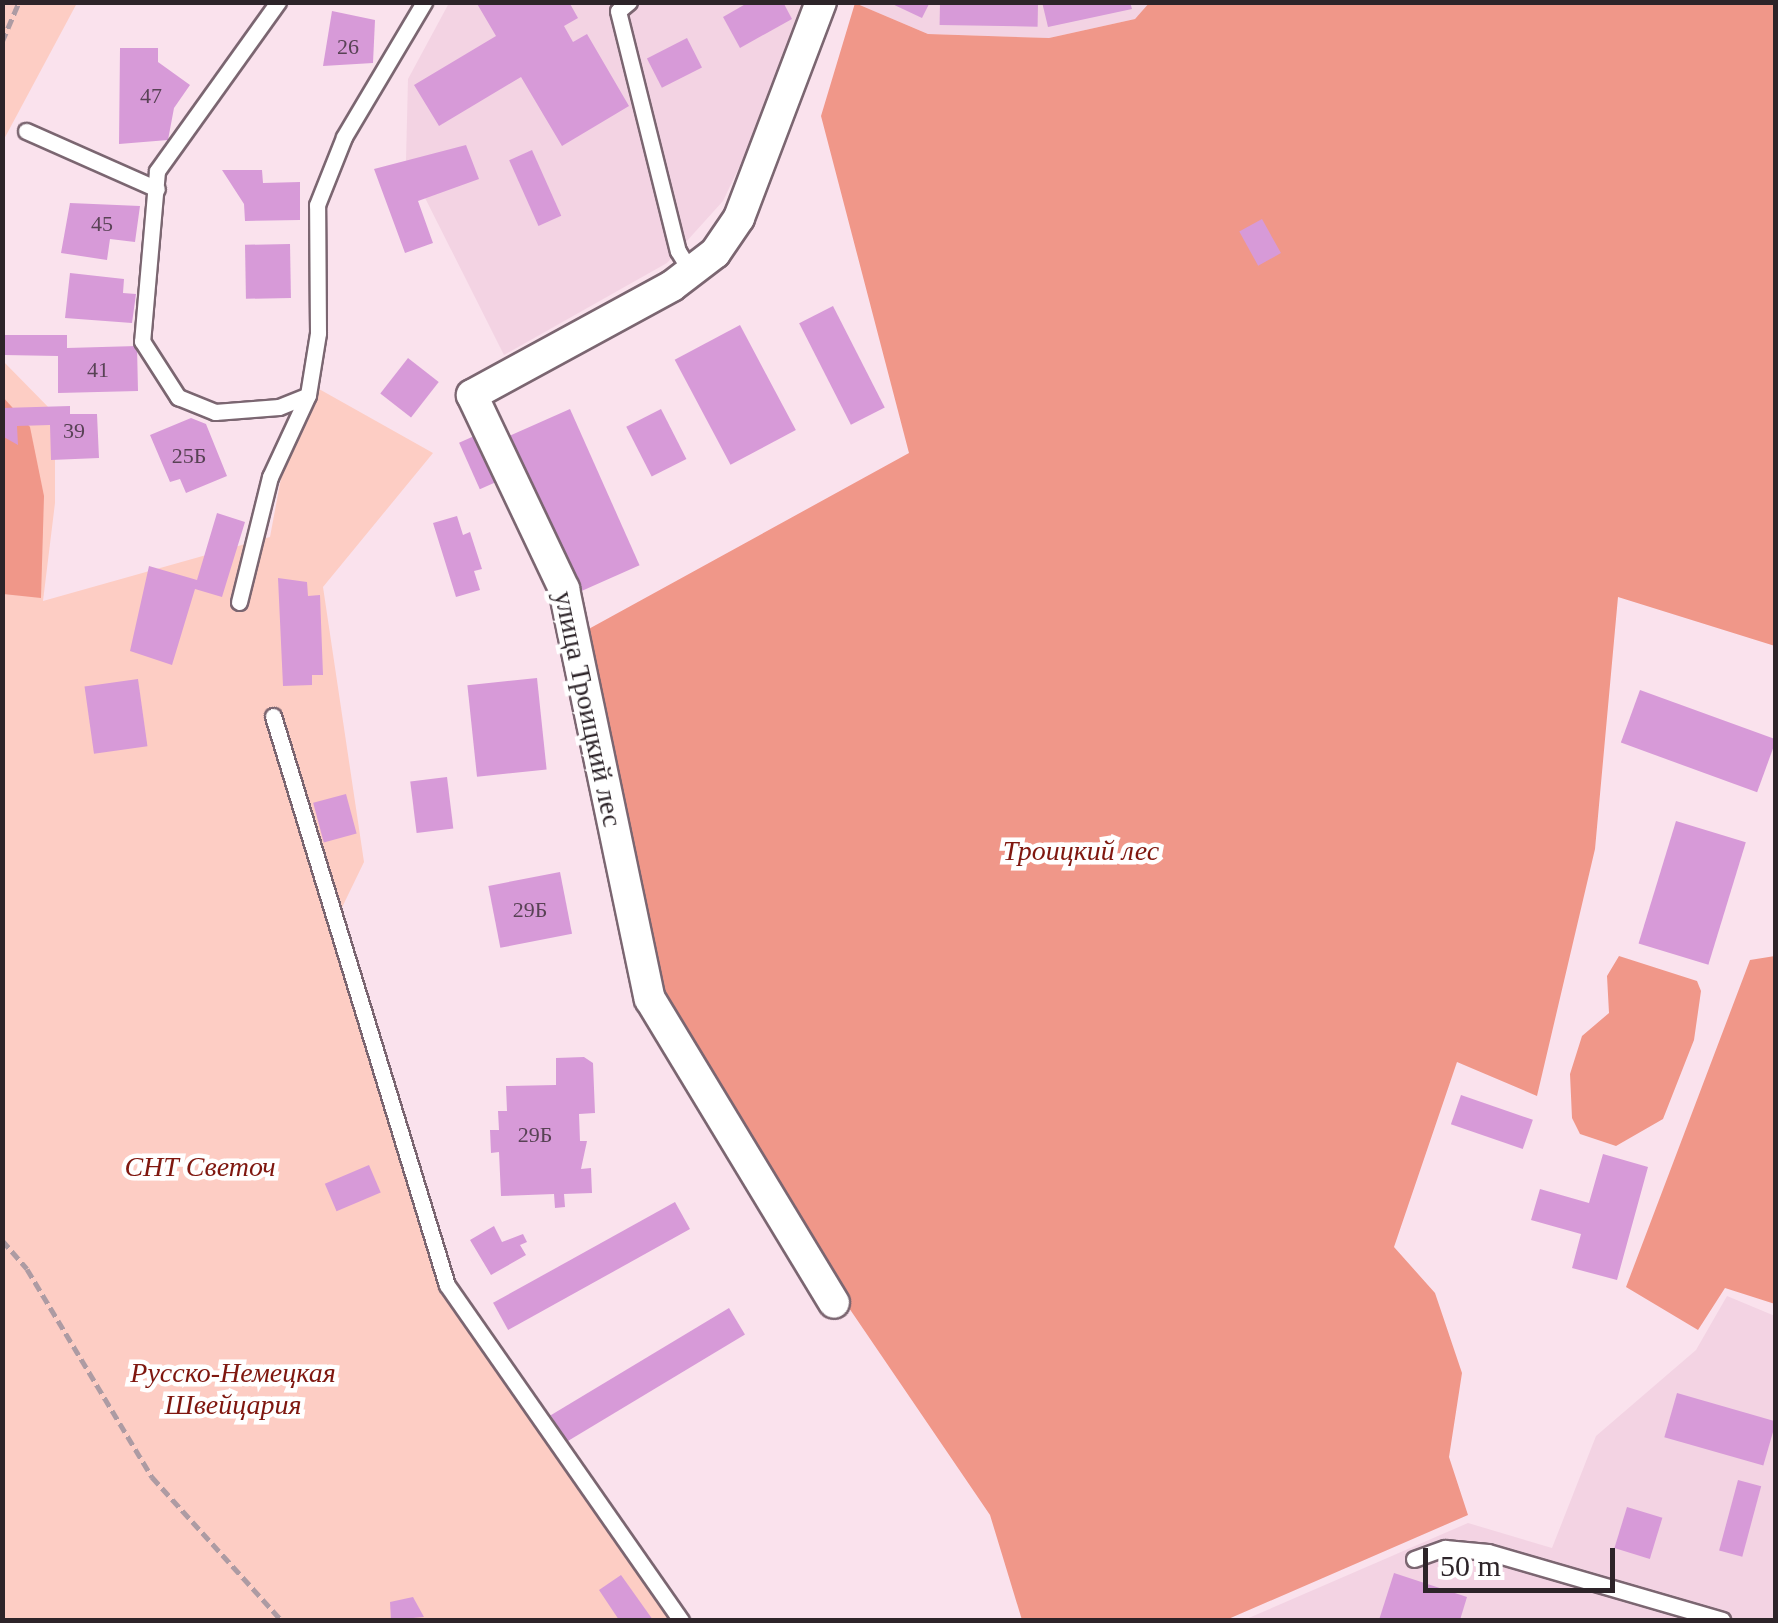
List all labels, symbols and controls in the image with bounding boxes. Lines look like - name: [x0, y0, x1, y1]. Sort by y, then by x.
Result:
- house number: 26: [337, 34, 359, 60]
- house number: 47: [140, 83, 162, 109]
- house number: 45: [91, 211, 113, 237]
- house number: 41: [87, 357, 109, 383]
- house number: 39: [63, 418, 85, 444]
- house number: 25Б: [172, 443, 206, 469]
- street label: улица Троицкий лес: [547, 588, 629, 830]
- park label: Троицкий лес: [1003, 834, 1159, 868]
- house number: 29Б: [513, 897, 547, 923]
- house number: 29Б: [518, 1122, 552, 1148]
- park label: СНТ Светоч: [124, 1150, 276, 1184]
- park label: Русско-Немецкая Швейцария: [130, 1356, 336, 1422]
- scale bar: [1428, 1528, 1620, 1590]
- text: 50 m: [1440, 1549, 1501, 1582]

